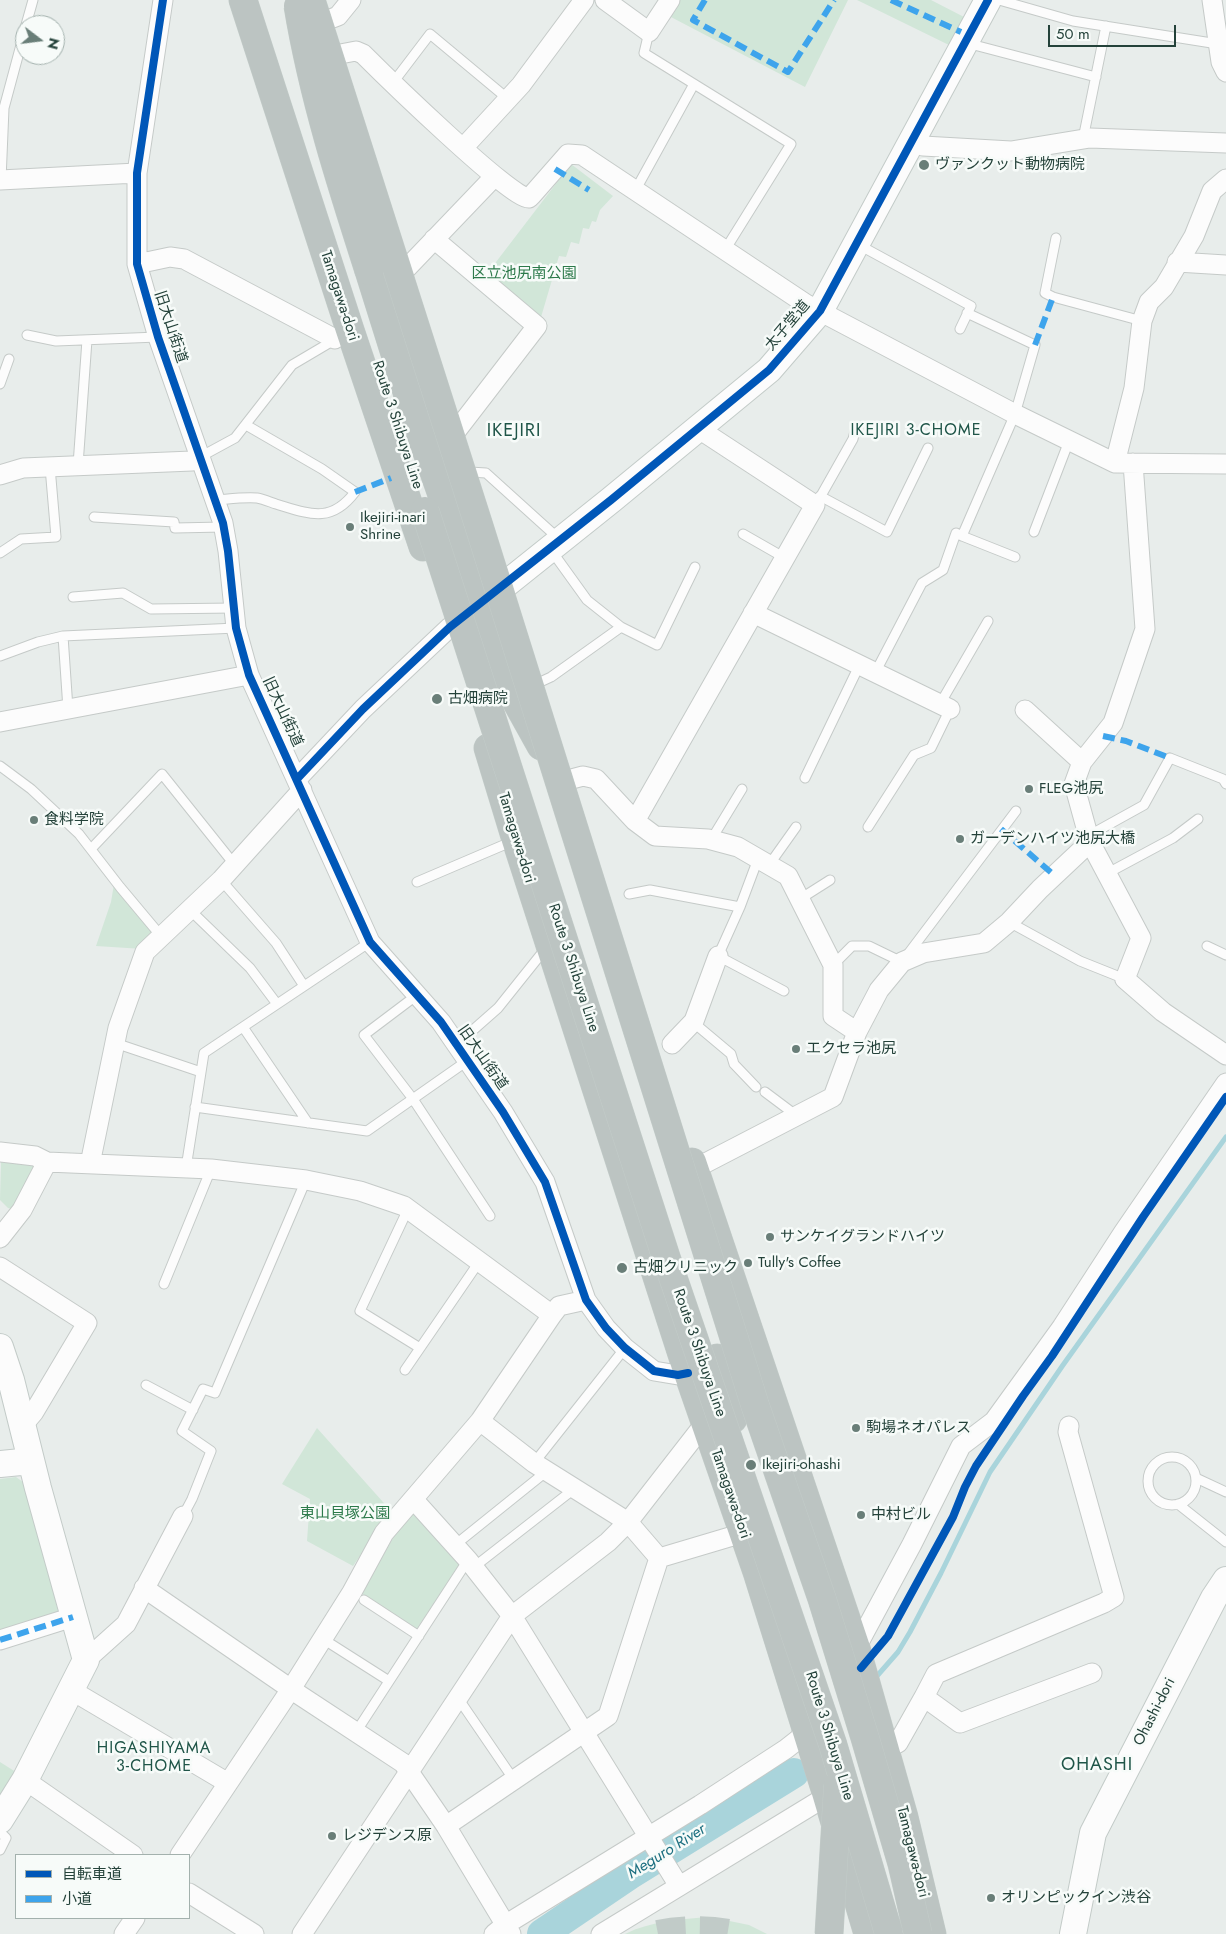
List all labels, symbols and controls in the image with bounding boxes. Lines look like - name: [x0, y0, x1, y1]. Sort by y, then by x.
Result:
- north arrow: [15, 15, 65, 65]
- scale bar: [1051, 15, 1178, 47]
- text: 50 m: [1056, 23, 1090, 45]
- text: N: [42, 36, 65, 52]
- place label: ヴァンクット動物病院: [935, 156, 1085, 174]
- marker: ヴァンクット動物病院: [917, 158, 931, 172]
- street label: Tamagawa-dori: [316, 249, 362, 343]
- park label: 区立池尻南公園: [472, 265, 576, 283]
- street label: 旧大山街道: [150, 289, 190, 365]
- street label: 太子堂道: [762, 297, 814, 355]
- street label: Route 3 Shibuya Line: [368, 359, 426, 491]
- district label: IKEJIRI: [486, 421, 542, 443]
- district label: IKEJIRI 3-CHOME: [849, 421, 983, 441]
- place label: Ikejiri-inari Shrine: [360, 509, 426, 544]
- marker: Ikejiri-inari Shrine: [344, 521, 356, 533]
- street label: 旧大山街道: [258, 674, 306, 750]
- place label: 古畑病院: [448, 690, 508, 708]
- marker: 古畑病院: [430, 692, 444, 706]
- place label: FLEG池尻: [1039, 780, 1103, 798]
- marker: FLEG池尻: [1023, 783, 1035, 795]
- street label: Tamagawa-dori: [494, 791, 538, 885]
- place label: 食料学院: [44, 811, 104, 829]
- marker: 食料学院: [28, 814, 40, 826]
- place label: ガーデンハイツ池尻大橋: [970, 830, 1135, 848]
- marker: ガーデンハイツ池尻大橋: [954, 833, 966, 845]
- street label: Route 3 Shibuya Line: [544, 902, 602, 1034]
- street label: 旧大山街道: [453, 1022, 511, 1094]
- place label: エクセラ池尻: [806, 1040, 896, 1058]
- marker: エクセラ池尻: [790, 1043, 802, 1055]
- place label: サンケイグランドハイツ: [780, 1228, 945, 1246]
- marker: サンケイグランドハイツ: [764, 1231, 776, 1243]
- place label: Tully's Coffee: [758, 1254, 841, 1272]
- marker: Tully's Coffee: [742, 1257, 754, 1269]
- place label: 古畑クリニック: [633, 1259, 738, 1277]
- marker: 古畑クリニック: [615, 1261, 629, 1275]
- street label: Route 3 Shibuya Line: [669, 1287, 729, 1419]
- place label: 駒場ネオパレス: [866, 1419, 971, 1437]
- marker: 駒場ネオパレス: [850, 1422, 862, 1434]
- street label: Tamagawa-dori: [706, 1447, 754, 1541]
- place label: Ikejiri-ohashi: [762, 1456, 841, 1474]
- marker: Ikejiri-ohashi: [744, 1458, 758, 1472]
- park label: 東山貝塚公園: [300, 1505, 390, 1523]
- place label: 中村ビル: [871, 1506, 931, 1524]
- marker: 中村ビル: [855, 1509, 867, 1521]
- street label: Route 3 Shibuya Line: [801, 1669, 857, 1803]
- street label: Ohashi-dori: [1130, 1675, 1180, 1749]
- district label: HIGASHIYAMA 3-CHOME: [95, 1739, 213, 1777]
- district label: OHASHI: [1060, 1755, 1134, 1777]
- street label: Tamagawa-dori: [892, 1804, 932, 1900]
- water label: Meguro River: [624, 1820, 710, 1884]
- place label: レジデンス原: [342, 1827, 432, 1845]
- marker: レジデンス原: [326, 1830, 338, 1842]
- legend: [15, 1854, 190, 1919]
- text: 自転車道: [62, 1863, 122, 1885]
- text: 小道: [62, 1888, 92, 1910]
- place label: オリンピックイン渋谷: [1001, 1889, 1151, 1907]
- marker: オリンピックイン渋谷: [985, 1892, 997, 1904]

